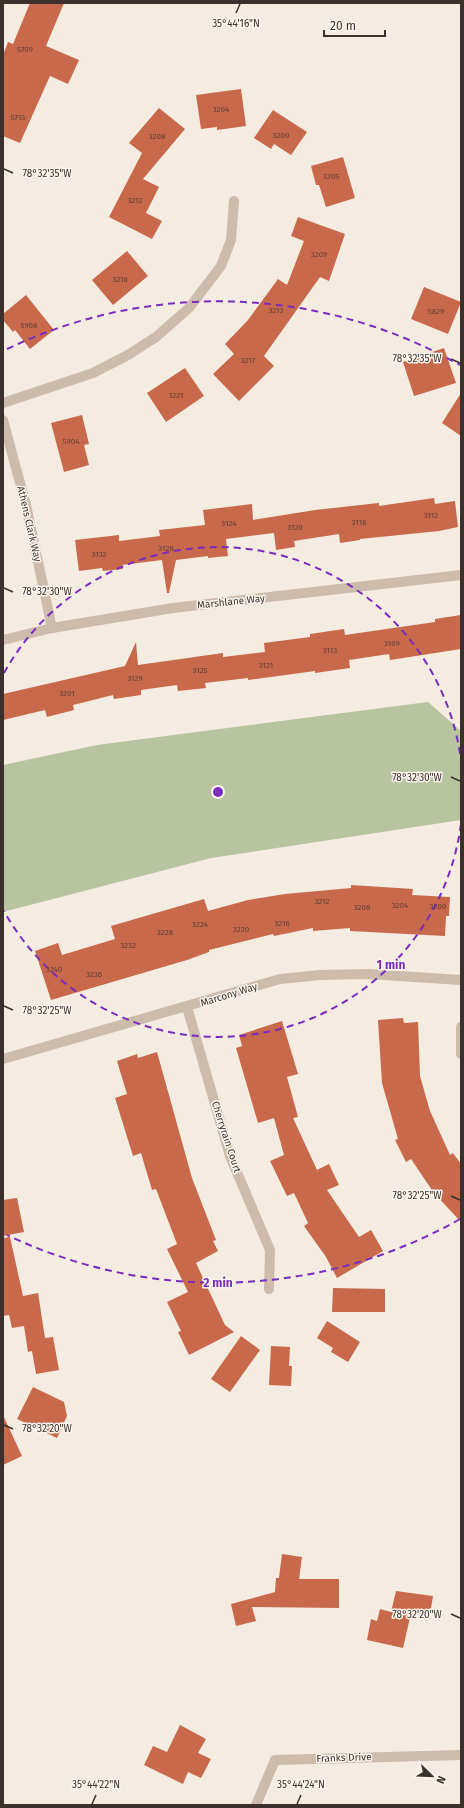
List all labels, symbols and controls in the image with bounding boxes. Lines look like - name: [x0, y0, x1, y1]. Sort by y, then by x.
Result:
- scale bar: [324, 12, 385, 38]
- text: 35°44'16"N: [212, 18, 260, 30]
- text: 20 m: [330, 19, 356, 33]
- house number: 5709: [17, 45, 33, 54]
- house number: 3204: [213, 105, 230, 114]
- house number: 5713: [11, 113, 25, 122]
- house number: 3200: [273, 131, 290, 140]
- house number: 3208: [149, 132, 166, 141]
- text: 78°32'35"W: [23, 168, 72, 180]
- house number: 3205: [323, 172, 339, 181]
- house number: 3212: [127, 196, 143, 205]
- house number: 3209: [311, 250, 327, 259]
- house number: 3216: [112, 275, 128, 284]
- house number: 3213: [268, 306, 284, 315]
- house number: 5829: [428, 307, 444, 316]
- house number: 5908: [21, 321, 38, 330]
- text: 78°32'35"W: [393, 353, 442, 365]
- house number: 3217: [241, 356, 256, 365]
- house number: 3221: [168, 391, 184, 400]
- house number: 5904: [63, 437, 80, 446]
- street label: Athens Clark Way: [14, 485, 44, 563]
- house number: 3112: [424, 511, 438, 520]
- house number: 3116: [352, 518, 366, 527]
- house number: 3124: [221, 519, 237, 528]
- house number: 3120: [287, 523, 303, 532]
- house number: 3128: [158, 544, 174, 553]
- house number: 3132: [91, 550, 107, 559]
- text: 78°32'30"W: [22, 586, 73, 598]
- street label: Marshlane Way: [197, 592, 265, 612]
- house number: 3109: [384, 639, 400, 648]
- house number: 3113: [323, 646, 337, 655]
- house number: 3121: [259, 661, 273, 670]
- house number: 3125: [192, 666, 208, 675]
- house number: 3129: [127, 674, 143, 683]
- house number: 3201: [59, 689, 75, 698]
- text: 78°32'30"W: [392, 772, 443, 784]
- centre of rings: [211, 785, 225, 799]
- house number: 3212: [314, 897, 330, 906]
- house number: 3204: [392, 901, 409, 910]
- house number: 3200: [430, 902, 447, 911]
- house number: 3208: [354, 903, 371, 912]
- house number: 3216: [274, 919, 290, 928]
- house number: 3224: [192, 920, 209, 929]
- house number: 3220: [233, 925, 250, 934]
- house number: 3228: [157, 928, 174, 937]
- house number: 3232: [120, 941, 136, 950]
- text: 1 min: [377, 958, 405, 972]
- house number: 3240: [46, 965, 63, 974]
- house number: 3236: [86, 970, 102, 979]
- street label: Marcony Way: [199, 981, 259, 1009]
- text: 78°32'25"W: [23, 1005, 72, 1017]
- street label: Cherryrain Court: [209, 1100, 243, 1175]
- text: 78°32'25"W: [393, 1190, 442, 1202]
- text: 2 min: [203, 1276, 233, 1290]
- text: 78°32'20"W: [22, 1423, 73, 1435]
- text: 78°32'20"W: [392, 1609, 443, 1621]
- street label: Franks Drive: [316, 1751, 372, 1765]
- north arrow: [412, 1756, 452, 1796]
- text: N: [433, 1774, 448, 1786]
- text: 35°44'22"N: [72, 1779, 120, 1791]
- text: 35°44'24"N: [277, 1779, 325, 1791]

